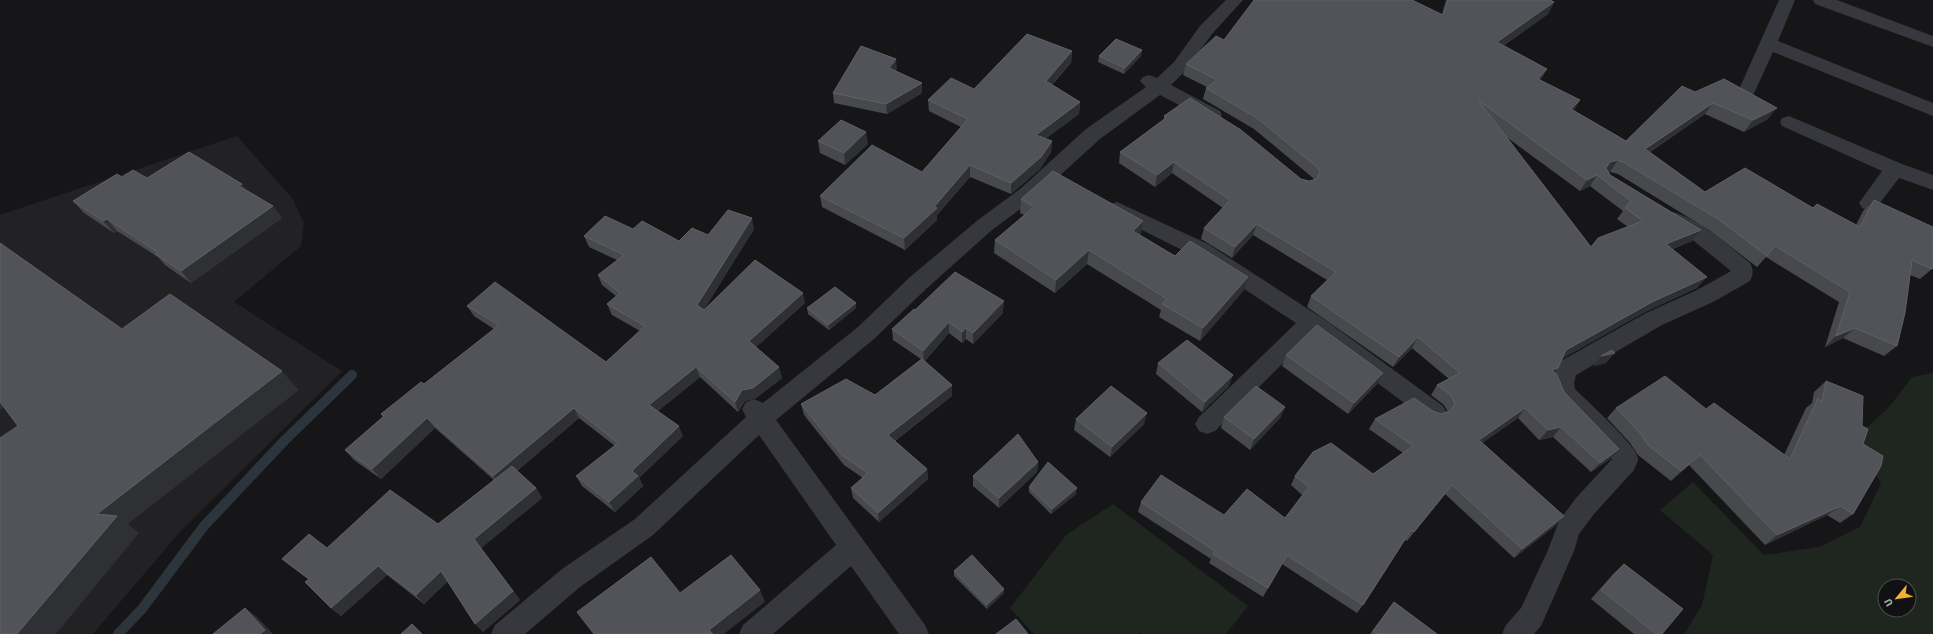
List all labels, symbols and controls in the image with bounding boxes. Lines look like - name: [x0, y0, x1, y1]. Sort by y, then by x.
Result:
- north arrow: [1877, 578, 1917, 618]
- text: U: [1880, 596, 1897, 609]

